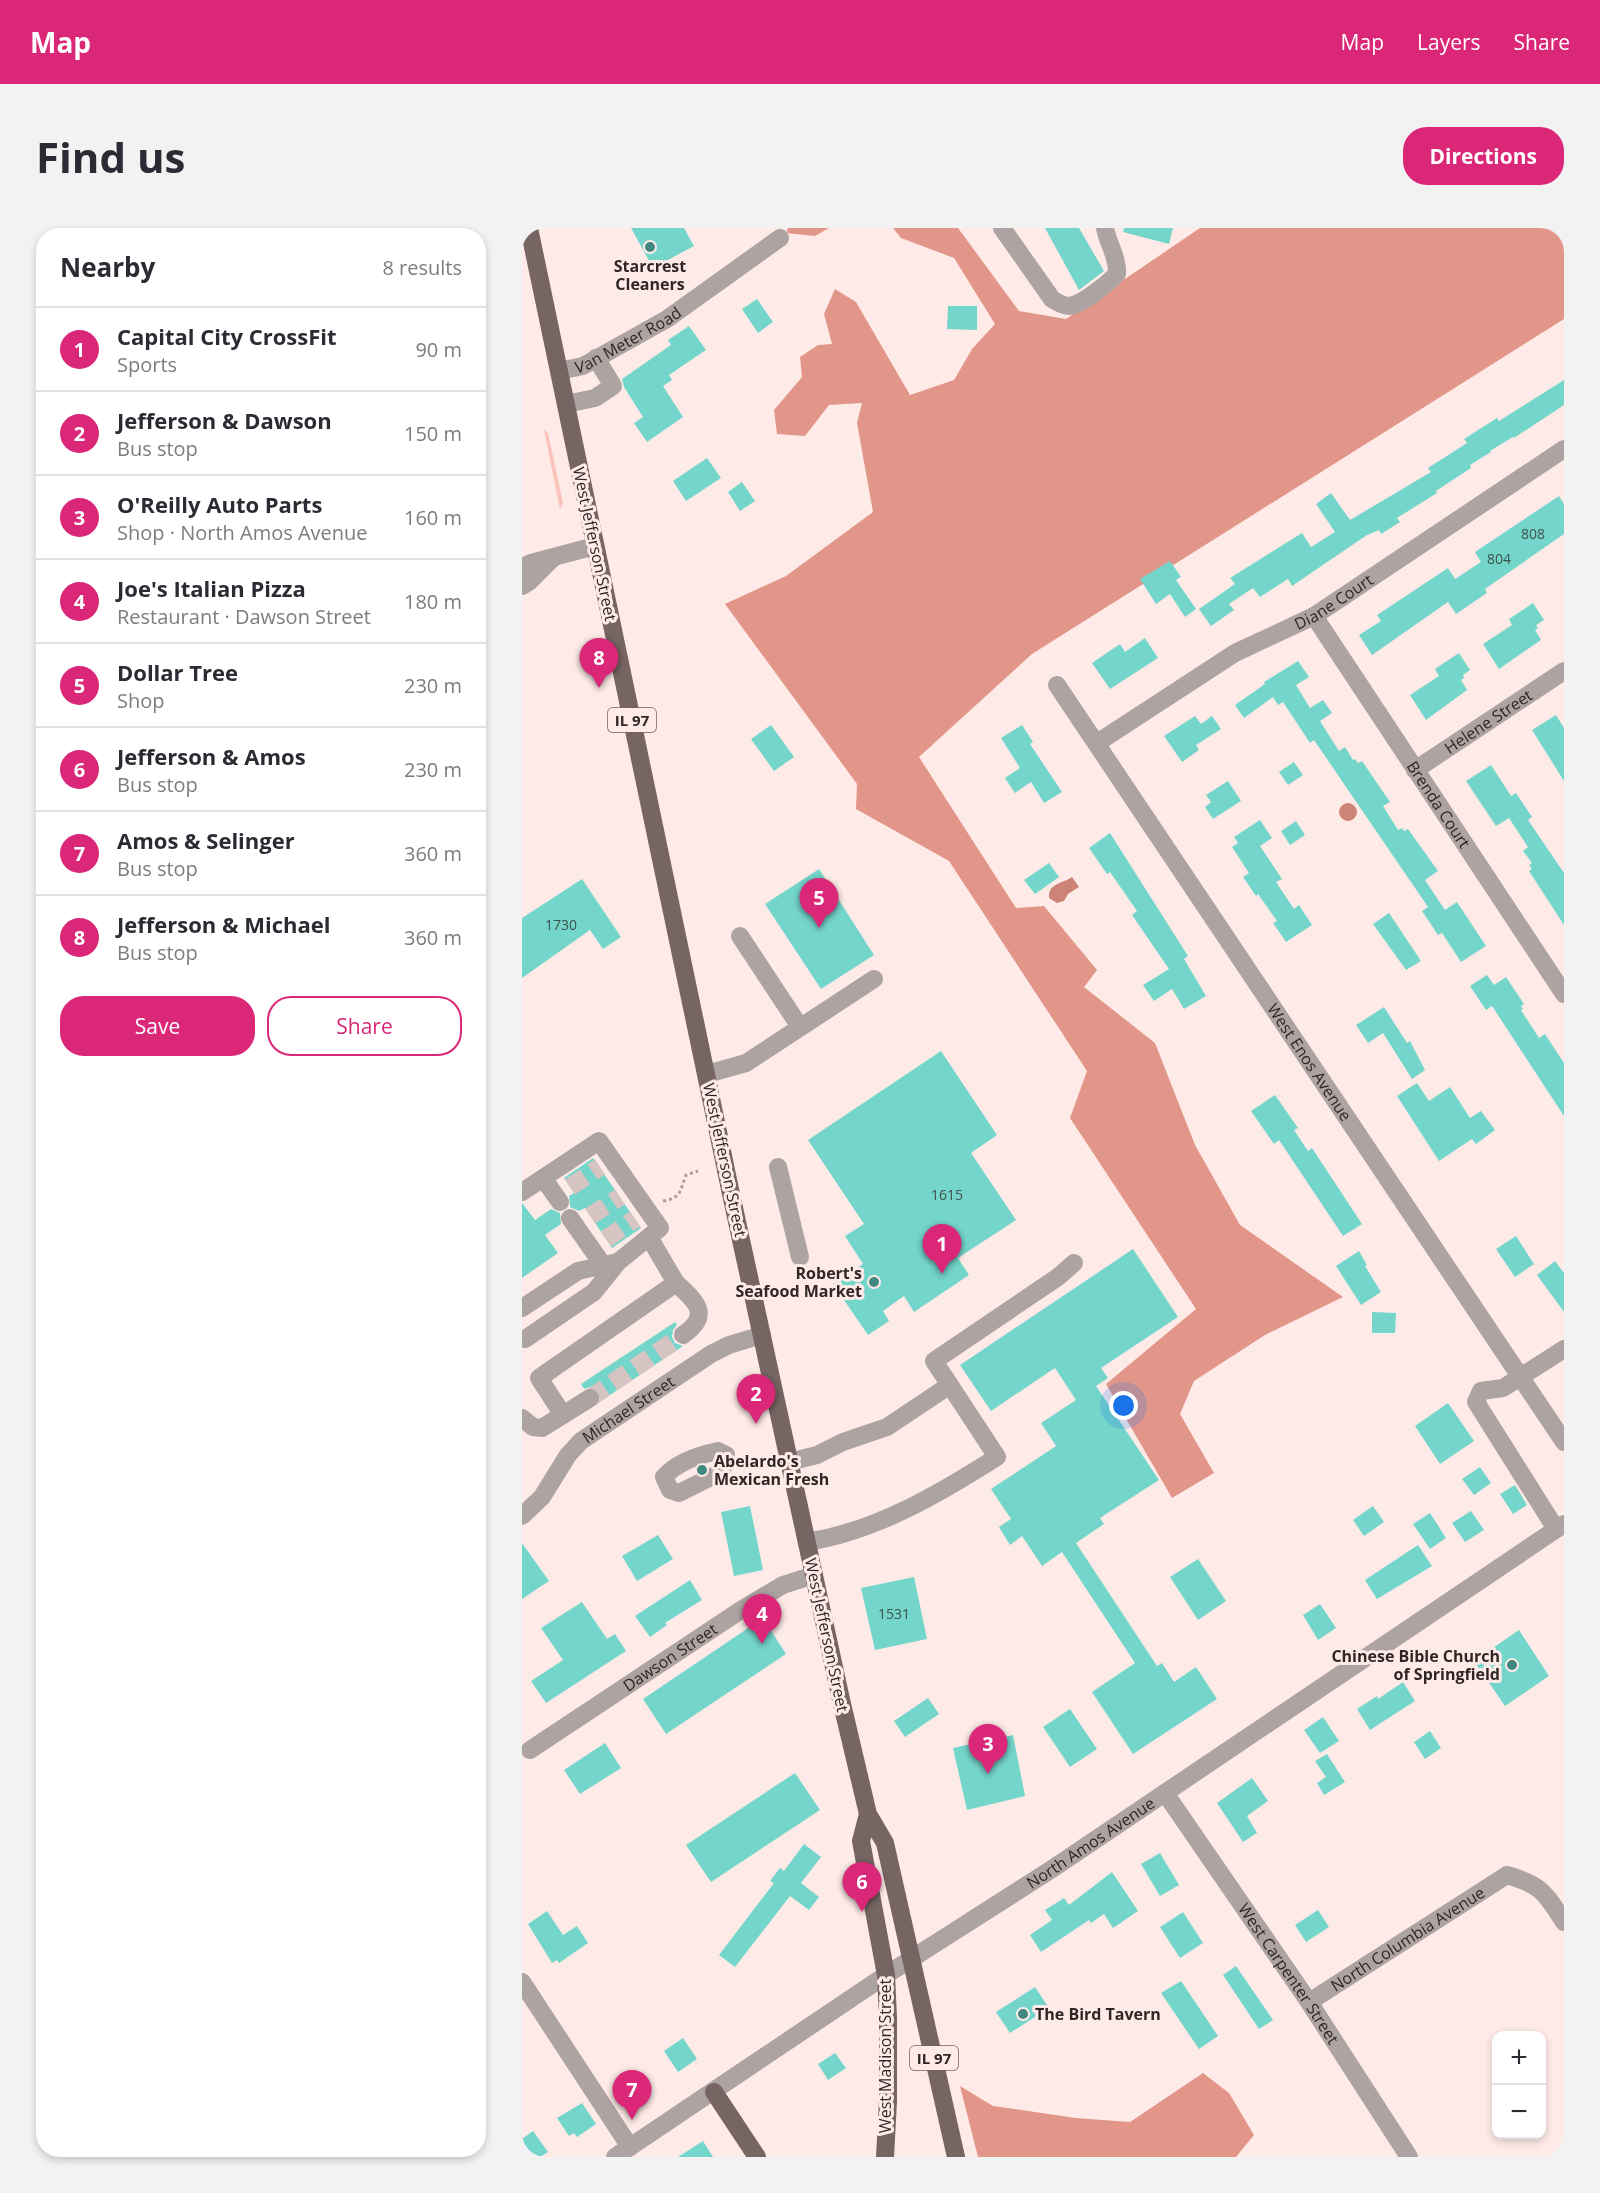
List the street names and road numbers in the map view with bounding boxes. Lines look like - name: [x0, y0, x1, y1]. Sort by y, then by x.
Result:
- street label: Van Meter Road: [573, 301, 686, 378]
- street label: West Jefferson Street: [568, 465, 622, 623]
- street label: Diane Court: [1291, 569, 1377, 635]
- street label: Helene Street: [1440, 684, 1537, 759]
- road number: IL 97: [608, 708, 656, 732]
- street label: Brenda Court: [1402, 757, 1476, 853]
- street label: West Enos Avenue: [1262, 999, 1357, 1125]
- street label: West Jefferson Street: [698, 1081, 752, 1239]
- street label: Michael Street: [578, 1370, 679, 1448]
- street label: West Jefferson Street: [800, 1556, 854, 1714]
- street label: Dawson Street: [619, 1618, 722, 1696]
- street label: North Amos Avenue: [1022, 1792, 1159, 1894]
- street label: North Columbia Avenue: [1326, 1881, 1489, 1996]
- street label: West Carpenter Street: [1233, 1899, 1344, 2048]
- street label: West Madison Street: [874, 1979, 896, 2133]
- road number: IL 97: [910, 2046, 958, 2070]

